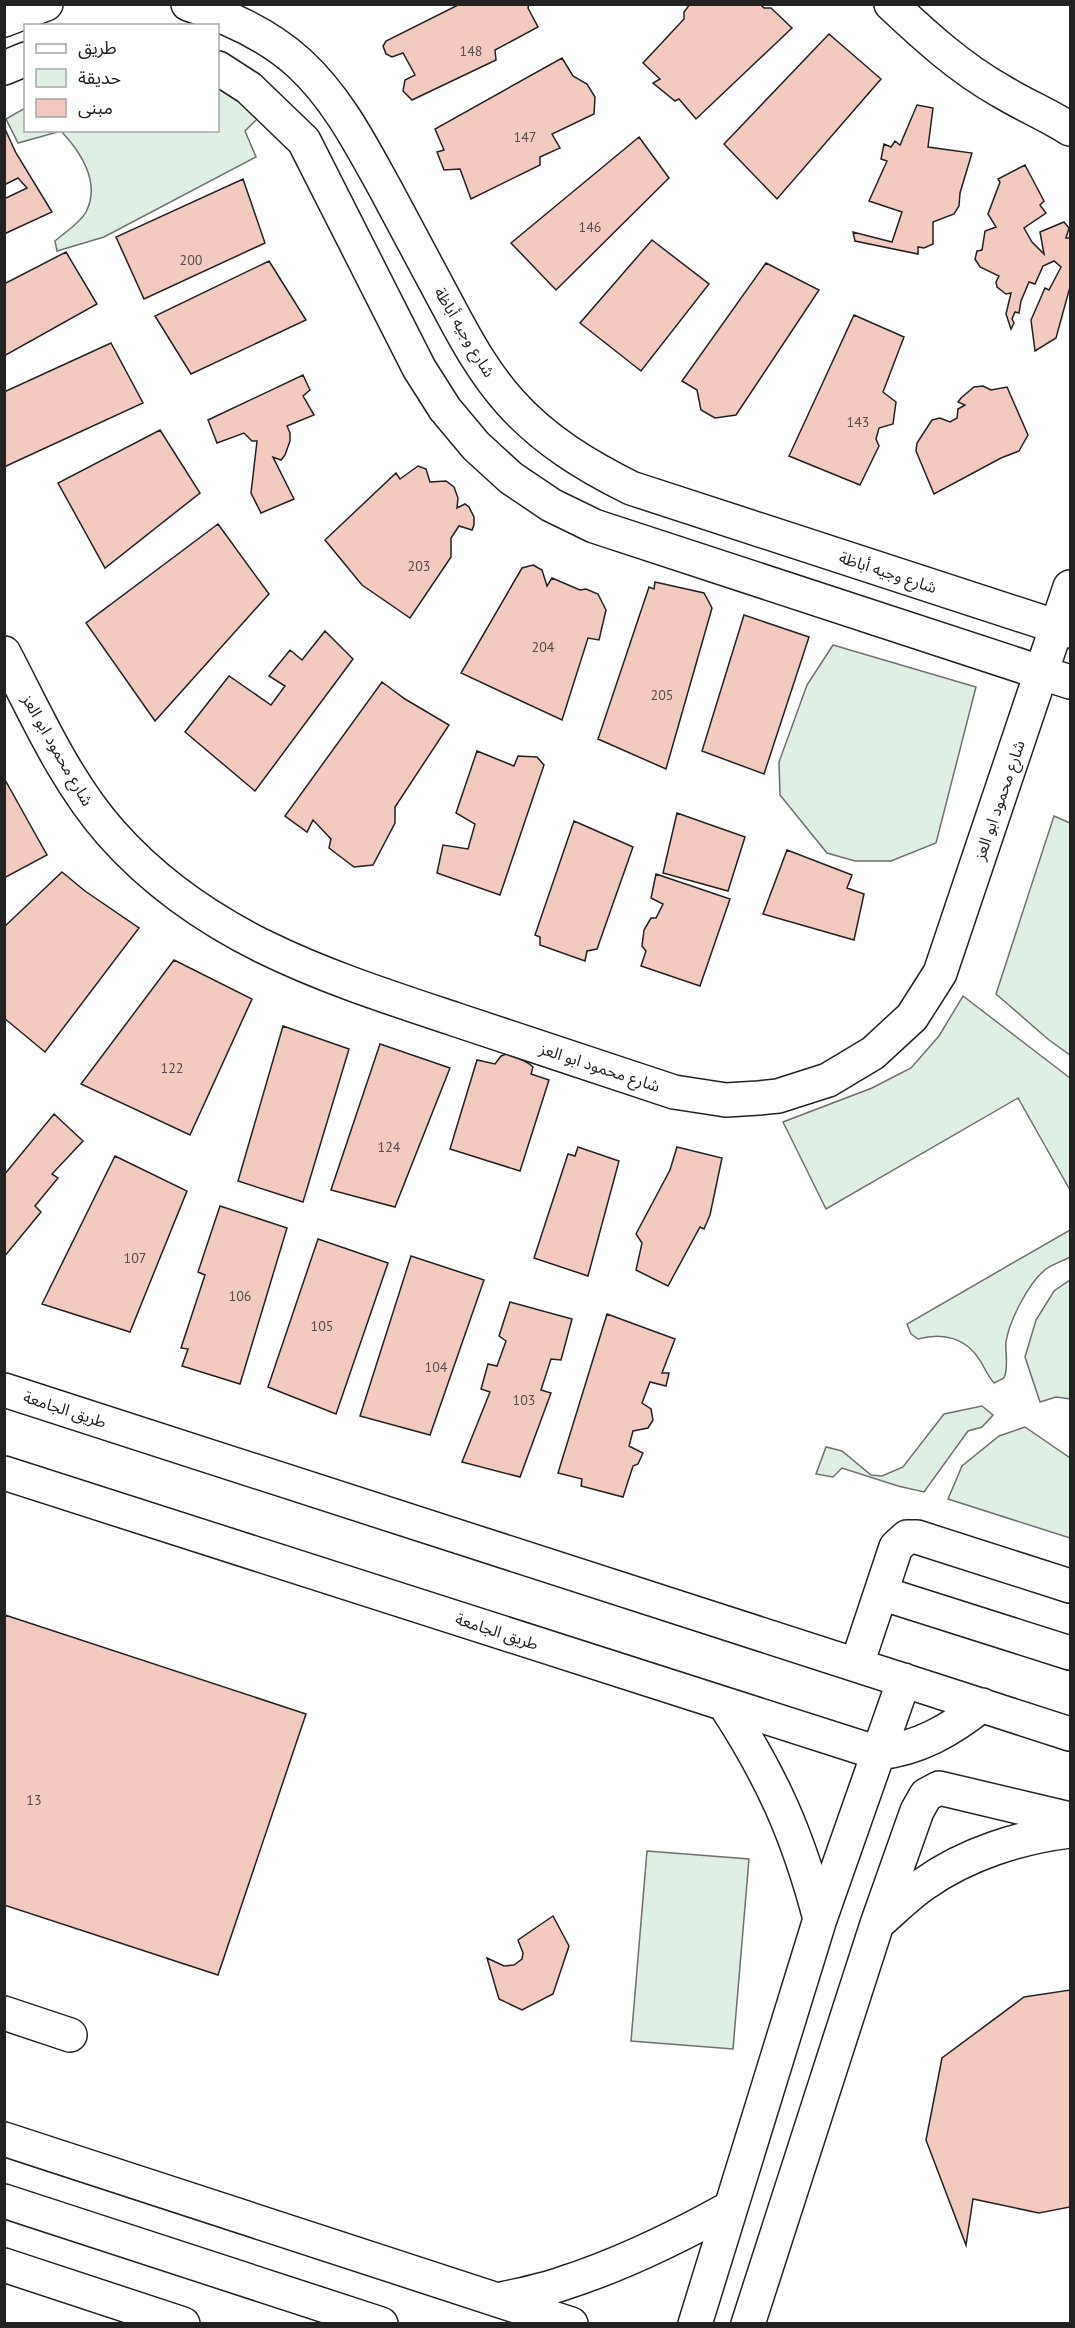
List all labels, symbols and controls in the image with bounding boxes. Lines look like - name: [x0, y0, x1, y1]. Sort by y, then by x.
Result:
- legend: [24, 24, 219, 132]
- text: طريق: [78, 36, 117, 59]
- house number: 148: [460, 42, 482, 60]
- text: حديقة: [78, 66, 121, 89]
- text: مبنى: [78, 96, 113, 119]
- house number: 147: [514, 128, 536, 146]
- house number: 146: [579, 218, 601, 236]
- house number: 200: [180, 251, 203, 269]
- street label: شارع وجيه أباظة: [428, 283, 500, 382]
- house number: 143: [847, 413, 869, 431]
- street label: شارع وجيه أباظة: [836, 547, 939, 600]
- house number: 203: [408, 557, 430, 575]
- house number: 204: [532, 638, 555, 656]
- house number: 205: [651, 686, 673, 704]
- street label: شارع محمود ابو العز: [15, 690, 98, 811]
- street label: شارع محمود ابو العز: [969, 737, 1032, 864]
- street label: شارع محمود ابو العز: [535, 1038, 663, 1099]
- house number: 122: [161, 1059, 183, 1077]
- house number: 124: [378, 1138, 401, 1156]
- house number: 107: [124, 1249, 146, 1267]
- house number: 106: [229, 1287, 251, 1305]
- house number: 105: [311, 1317, 333, 1335]
- house number: 104: [425, 1358, 448, 1376]
- street label: طريق الجامعة: [21, 1386, 109, 1433]
- house number: 103: [513, 1391, 535, 1409]
- street label: طريق الجامعة: [453, 1608, 541, 1655]
- house number: 13: [26, 1791, 42, 1809]

